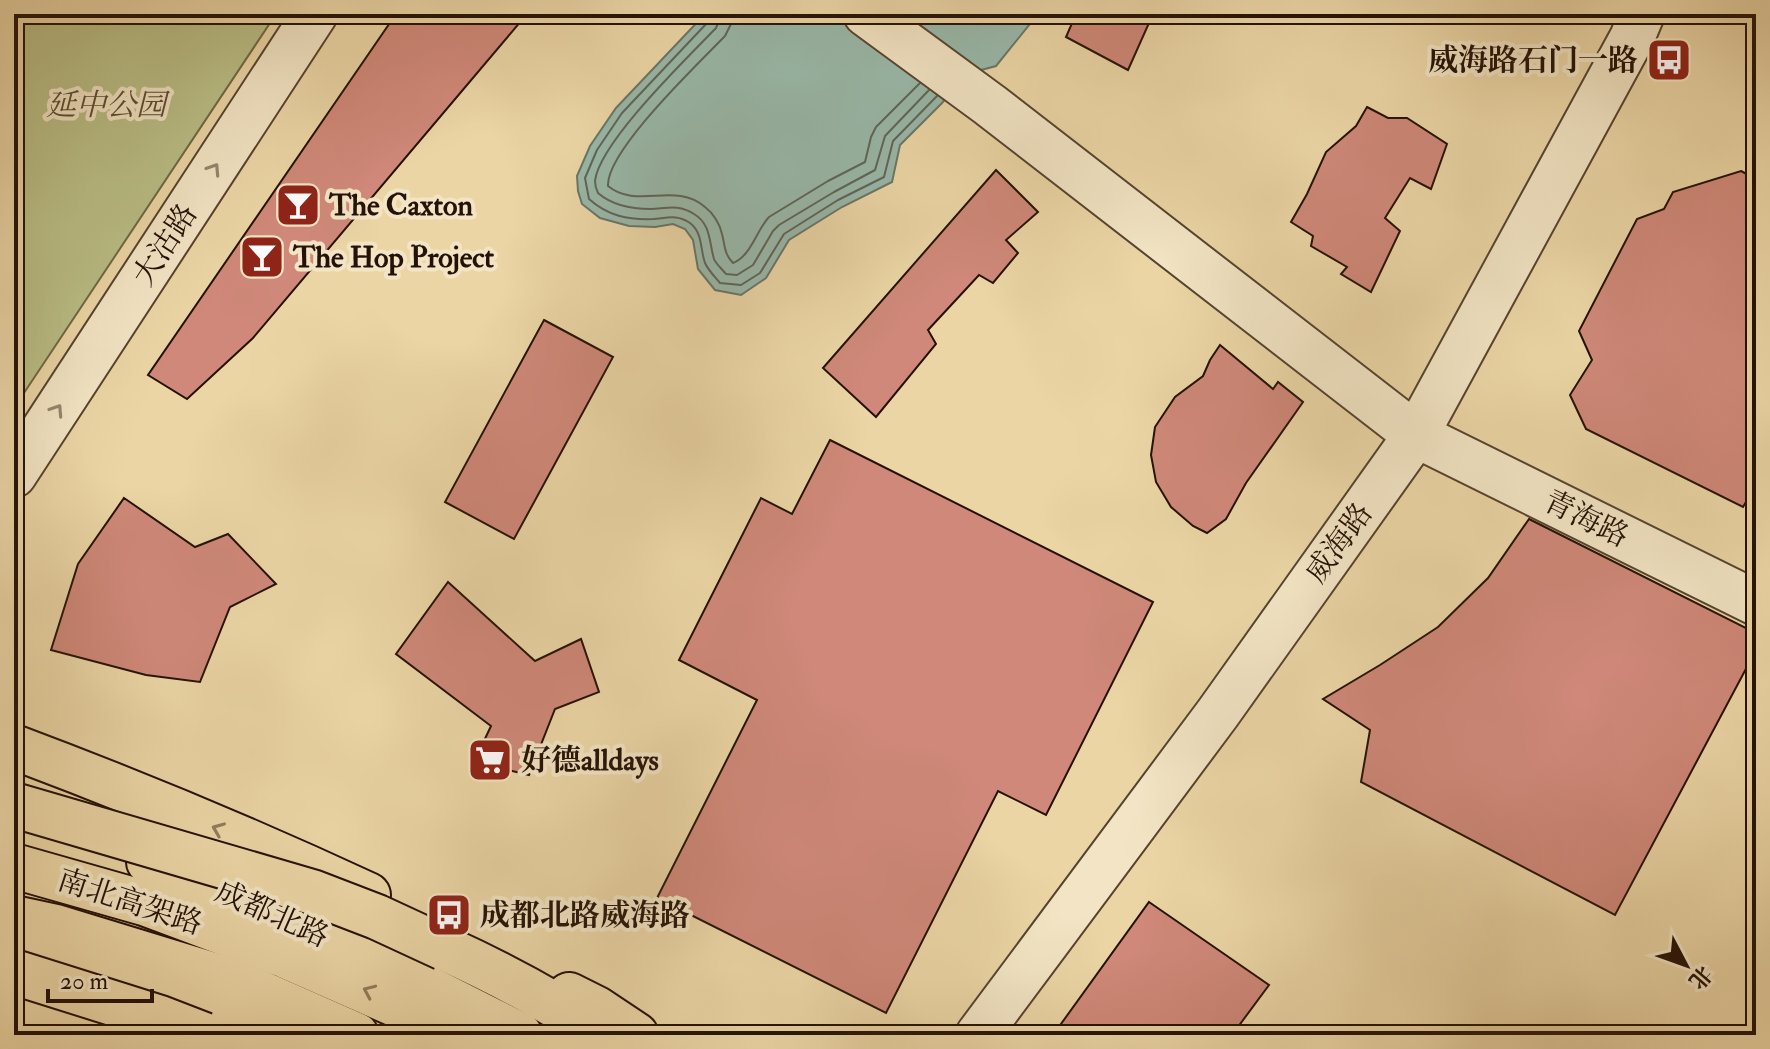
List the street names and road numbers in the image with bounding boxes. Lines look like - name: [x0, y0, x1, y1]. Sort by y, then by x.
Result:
- street label: 大沽路: [125, 197, 205, 293]
- street label: 青海路: [1537, 483, 1635, 555]
- street label: 威海路: [1298, 496, 1380, 590]
- street label: 南北高架路: [53, 861, 207, 943]
- street label: 成都北路: [210, 873, 334, 955]

